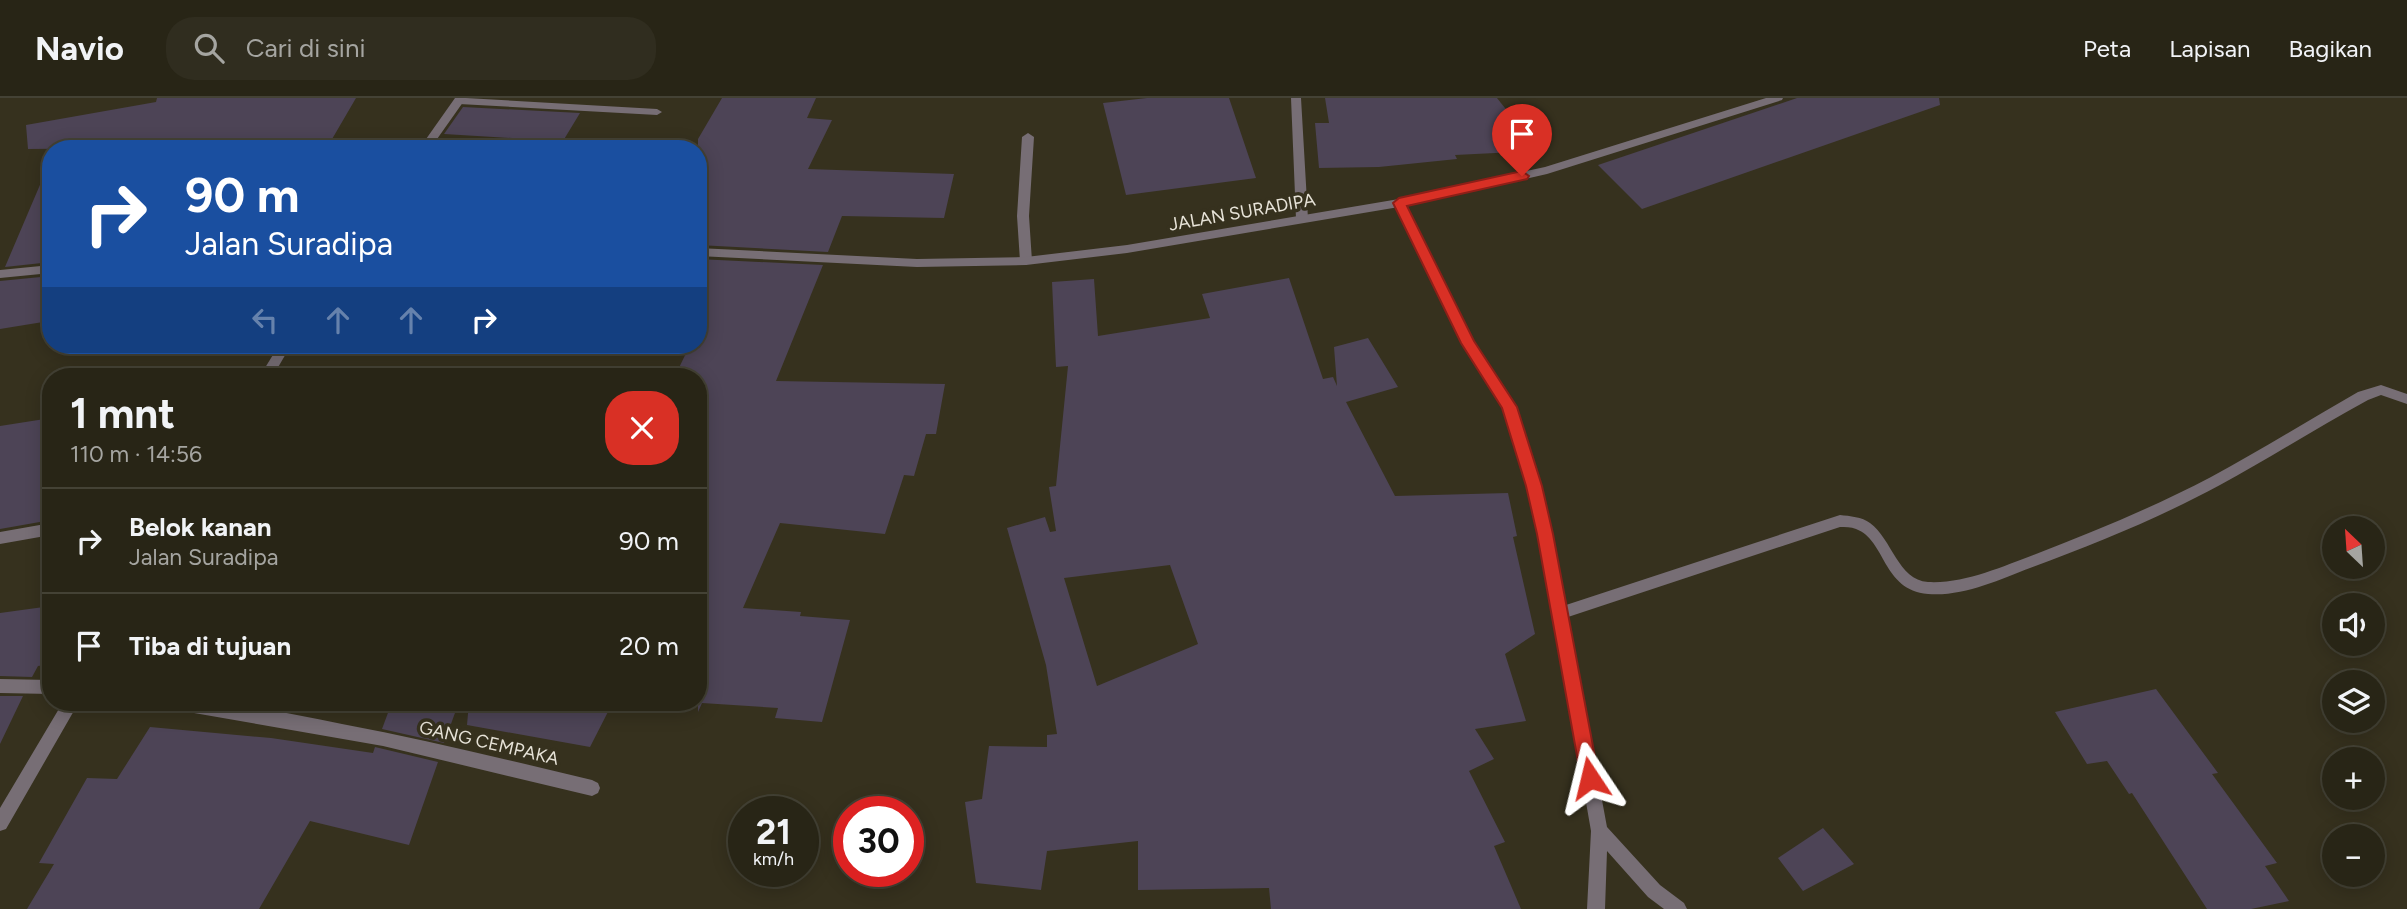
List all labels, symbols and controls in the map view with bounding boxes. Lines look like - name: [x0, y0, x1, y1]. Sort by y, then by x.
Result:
- search box: [166, 17, 656, 80]
- text: Navio: [35, 29, 124, 68]
- icon: search: [190, 29, 228, 67]
- text: Cari di sini: [246, 32, 365, 64]
- text: Peta: [2083, 34, 2131, 63]
- text: Lapisan: [2169, 34, 2250, 63]
- text: Bagikan: [2288, 34, 2372, 63]
- pin: [1492, 104, 1552, 176]
- icon: arrive: [1503, 115, 1541, 153]
- text: 90 m: [185, 165, 300, 224]
- icon: right: [70, 168, 161, 259]
- street label: JALAN SURADIPA: [1167, 188, 1317, 236]
- text: Jalan Suradipa: [185, 225, 393, 263]
- icon: left: [246, 301, 284, 339]
- icon: ahead: [319, 301, 357, 339]
- icon: ahead: [392, 301, 430, 339]
- icon: right: [465, 301, 503, 339]
- text: 1 mnt: [70, 388, 175, 439]
- button: close: [605, 391, 679, 465]
- text: 110 m · 14:56: [70, 440, 202, 468]
- text: Belok kanan: [129, 511, 272, 543]
- north arrow: [2322, 516, 2385, 579]
- map controls: [2322, 516, 2385, 887]
- icon: right: [70, 522, 108, 560]
- text: 90 m: [619, 525, 679, 557]
- text: Jalan Suradipa: [129, 543, 278, 571]
- button: sound: [2322, 593, 2385, 656]
- icon: arrive: [70, 627, 108, 665]
- text: Tiba di tujuan: [129, 630, 291, 662]
- text: 20 m: [619, 630, 679, 662]
- button: layers: [2322, 670, 2385, 733]
- street label: GANG CEMPAKA: [417, 716, 561, 770]
- position arrow: [1553, 741, 1627, 815]
- button: +: [2322, 747, 2385, 810]
- speed limit sign: 30: [833, 796, 924, 887]
- text: 21: [756, 811, 791, 853]
- button: −: [2322, 824, 2385, 887]
- text: km/h: [753, 848, 794, 870]

